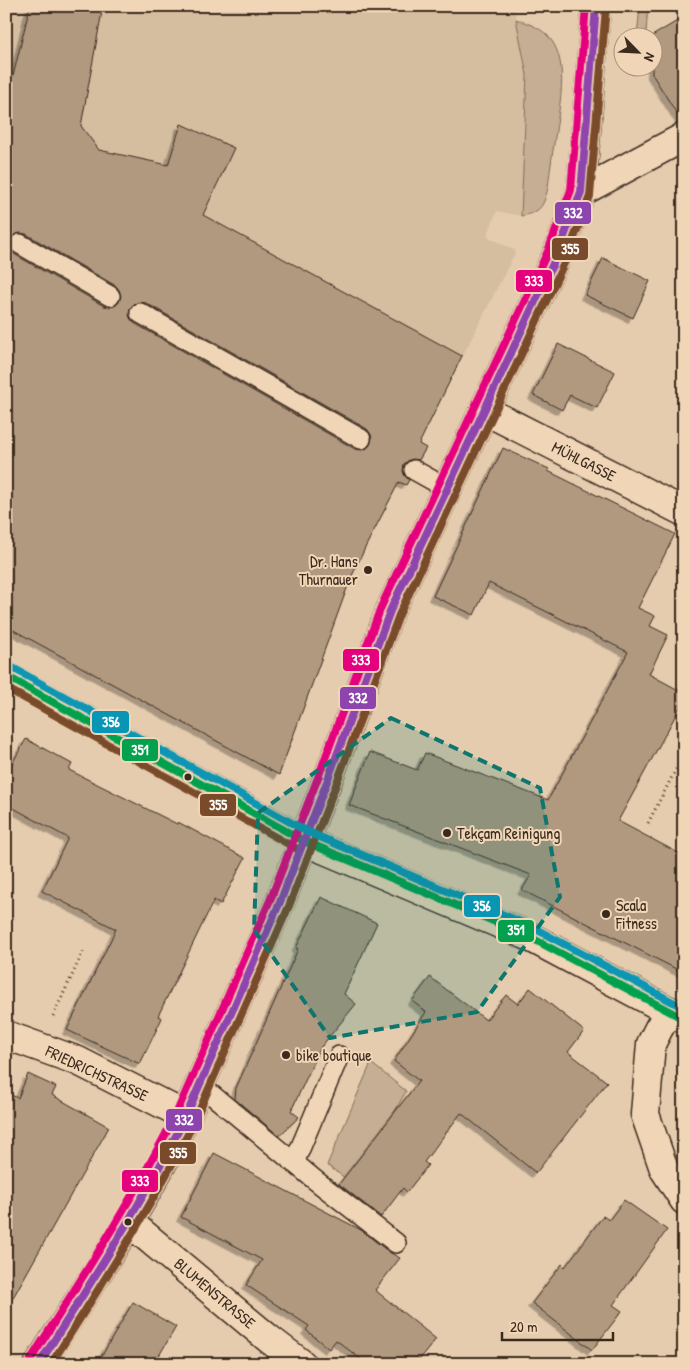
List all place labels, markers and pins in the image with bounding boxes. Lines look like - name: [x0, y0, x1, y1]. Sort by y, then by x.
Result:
- place label: Dr. Hans Thurnauer: [299, 550, 358, 590]
- marker: Dr. Hans Thurnauer: [362, 564, 374, 576]
- unlabelled marker: [183, 772, 193, 782]
- place label: Tekçam Reinigung: [457, 822, 560, 844]
- marker: Tekçam Reinigung: [441, 827, 453, 839]
- place label: Scala Fitness: [615, 894, 657, 934]
- marker: Scala Fitness: [600, 908, 612, 920]
- place label: bike boutique: [296, 1044, 372, 1066]
- marker: bike boutique: [280, 1049, 292, 1061]
- unlabelled marker: [123, 1217, 133, 1227]

